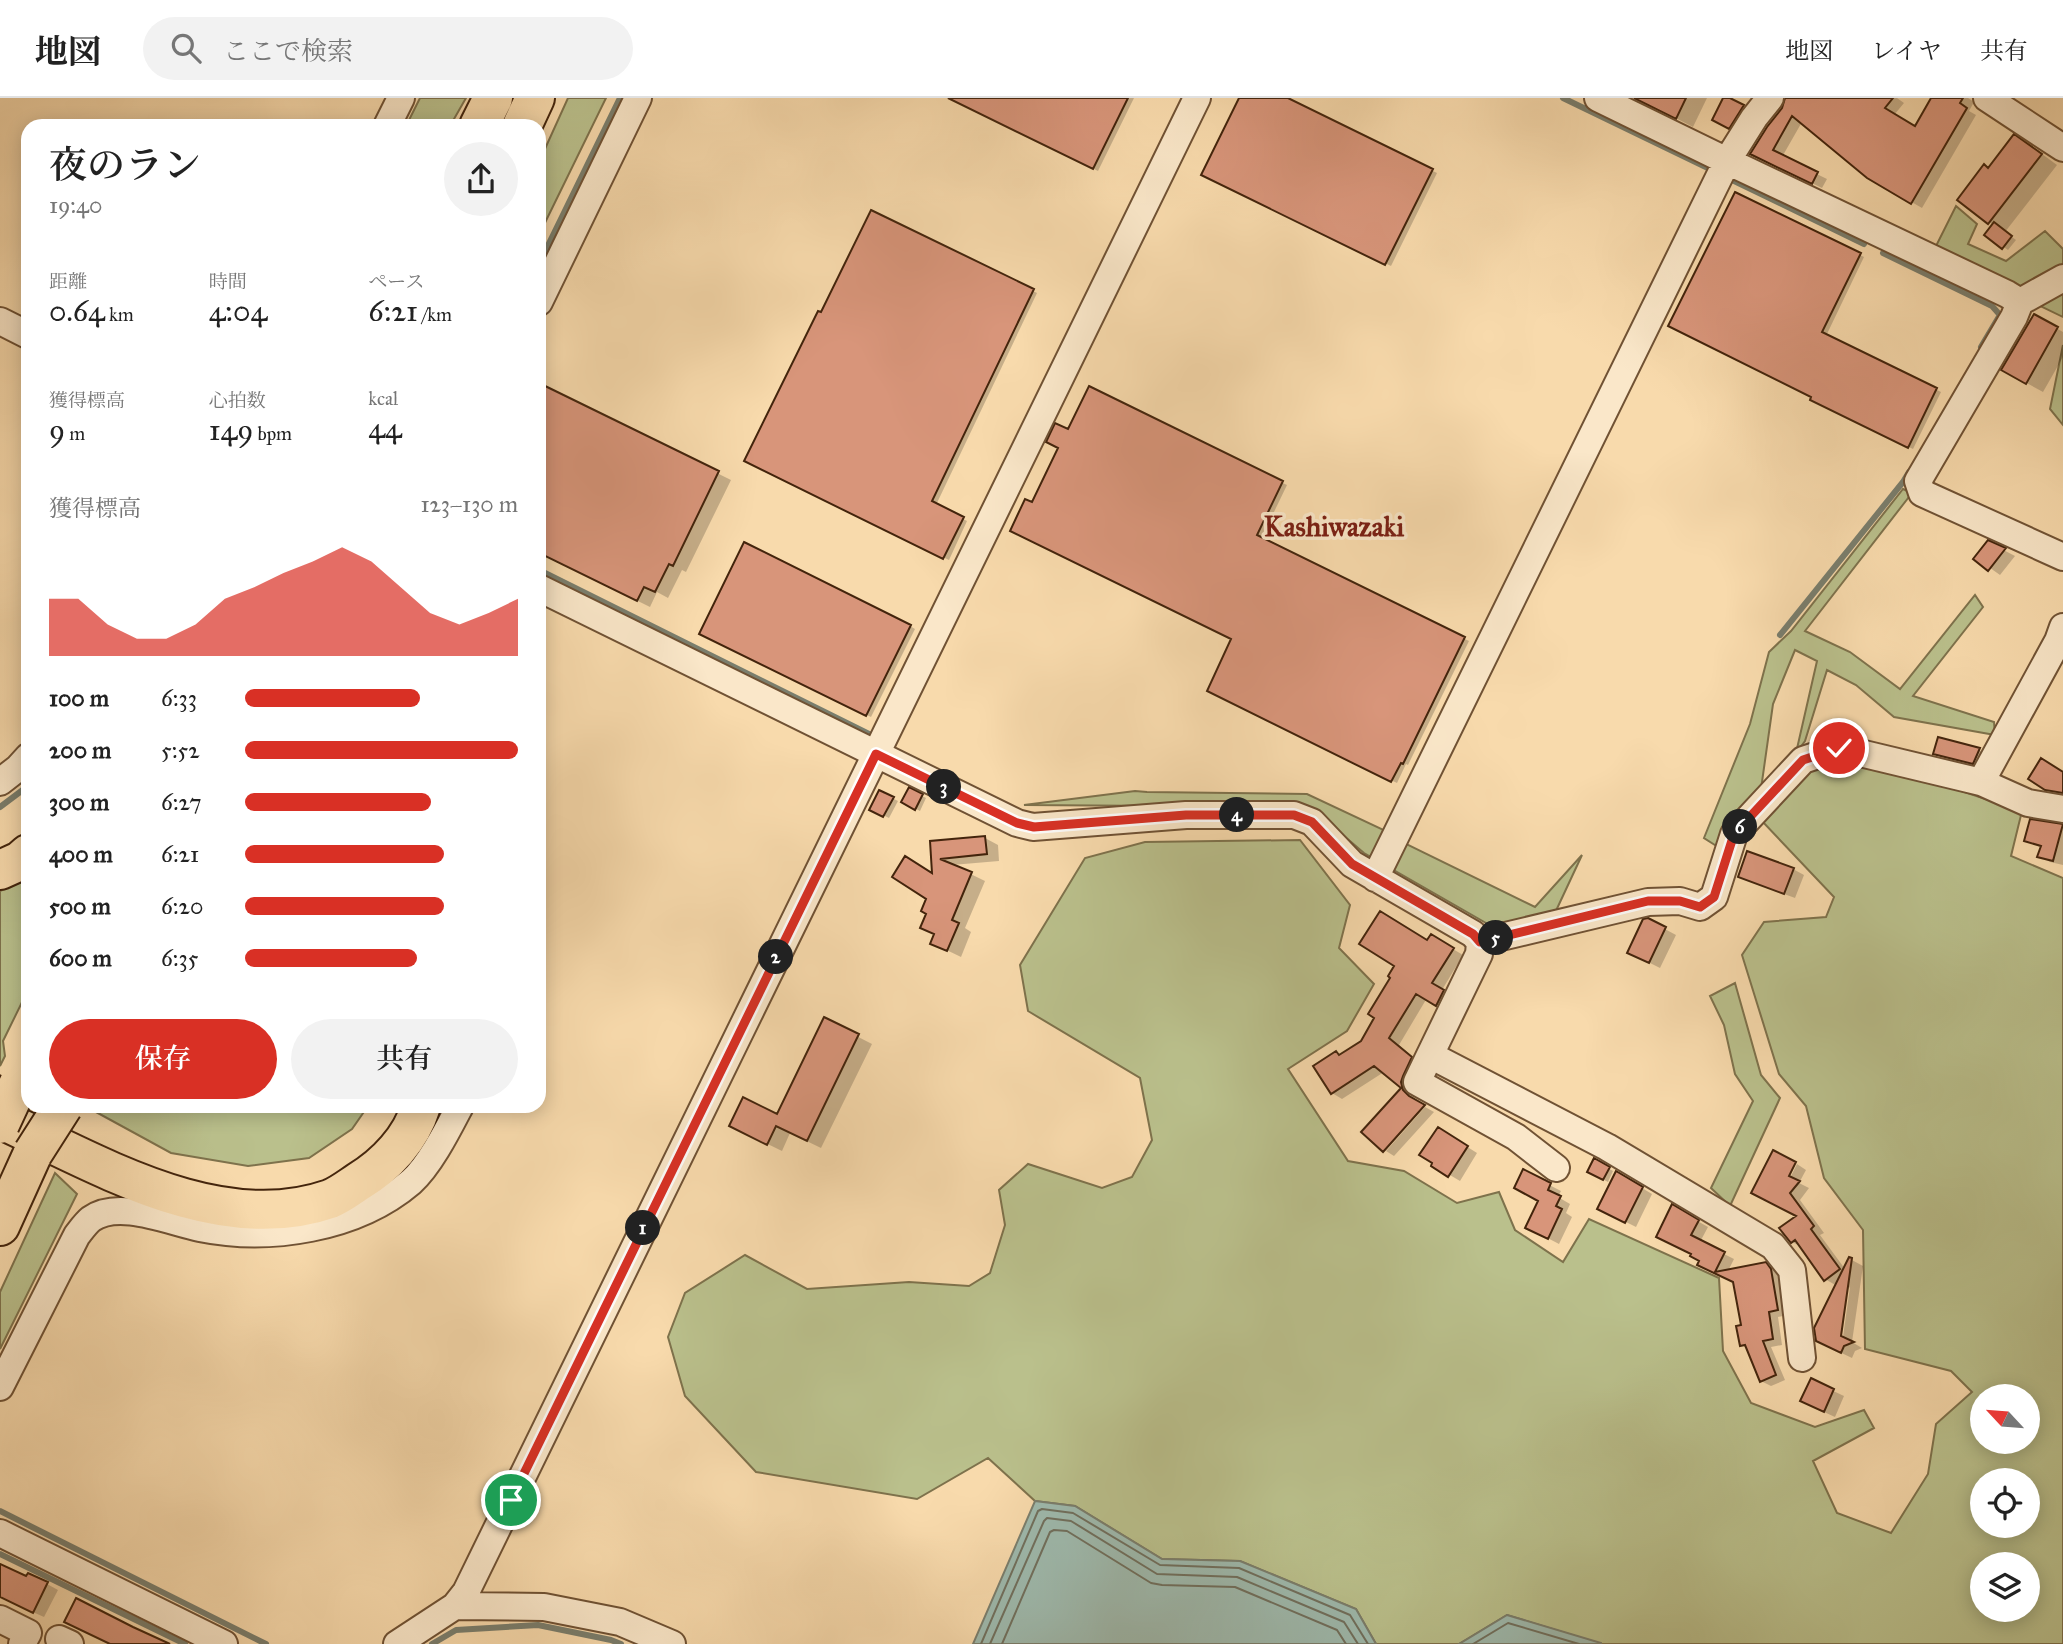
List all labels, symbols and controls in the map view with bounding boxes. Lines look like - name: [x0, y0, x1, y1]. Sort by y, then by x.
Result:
- search box: [143, 17, 633, 80]
- icon: search: [167, 29, 205, 67]
- text: 地図: [35, 32, 101, 72]
- text: ここで検索: [223, 35, 353, 67]
- text: 地図: [1785, 36, 1833, 66]
- text: レイヤ: [1871, 36, 1942, 66]
- text: 共有: [1980, 36, 2028, 66]
- text: 夜のラン: [49, 142, 201, 188]
- button: share: [444, 142, 518, 216]
- text: 19:40: [49, 191, 102, 219]
- text: 距離: [49, 270, 87, 293]
- text: 時間: [209, 270, 247, 293]
- text: ペース: [368, 270, 424, 293]
- text: 0.64: [49, 293, 105, 329]
- text: 4:04: [209, 293, 267, 329]
- text: 6:21: [368, 293, 418, 329]
- text: km: [105, 303, 134, 326]
- text: /km: [418, 303, 452, 326]
- text: kcal: [368, 387, 398, 410]
- text: 獲得標高: [49, 389, 125, 412]
- text: 心拍数: [209, 389, 266, 412]
- text: 44: [368, 410, 402, 446]
- text: 9: [49, 412, 65, 448]
- text: 149: [209, 412, 253, 448]
- text: m: [65, 422, 85, 445]
- text: bpm: [253, 422, 292, 445]
- text: 123–130 m: [420, 490, 518, 518]
- text: 獲得標高: [49, 494, 141, 522]
- district label: Kashiwazaki: [1264, 509, 1405, 544]
- text: 100 m: [49, 684, 109, 712]
- text: 6:33: [161, 684, 197, 712]
- pin: [1809, 718, 1869, 778]
- icon: check: [1820, 729, 1858, 767]
- text: 200 m: [49, 736, 111, 764]
- text: 5:52: [161, 736, 200, 764]
- pin: 3: [926, 770, 962, 804]
- text: 3: [940, 775, 947, 798]
- text: 300 m: [49, 788, 109, 816]
- text: 6:27: [161, 788, 202, 816]
- pin: 4: [1220, 798, 1254, 832]
- text: 4: [1231, 803, 1242, 826]
- pin: 6: [1722, 810, 1758, 844]
- text: 6: [1735, 815, 1744, 838]
- text: 400 m: [49, 840, 113, 868]
- text: 6:21: [161, 840, 199, 868]
- text: 500 m: [49, 892, 111, 920]
- text: 6:20: [161, 892, 203, 920]
- pin: 5: [1478, 920, 1514, 956]
- text: 5: [1491, 926, 1500, 949]
- pin: 2: [758, 940, 794, 974]
- text: 600 m: [49, 944, 112, 972]
- text: 6:35: [161, 944, 198, 972]
- text: 2: [771, 945, 780, 968]
- button: 保存: [49, 1019, 277, 1099]
- button: 共有: [291, 1019, 518, 1099]
- pin: 1: [626, 1210, 660, 1246]
- text: 1: [639, 1216, 646, 1239]
- north arrow: [1970, 1384, 2040, 1454]
- map controls: [1970, 1384, 2040, 1622]
- button: locate: [1970, 1468, 2040, 1538]
- pin: [481, 1470, 541, 1530]
- icon: arrive: [492, 1481, 530, 1519]
- button: layers: [1970, 1552, 2040, 1622]

